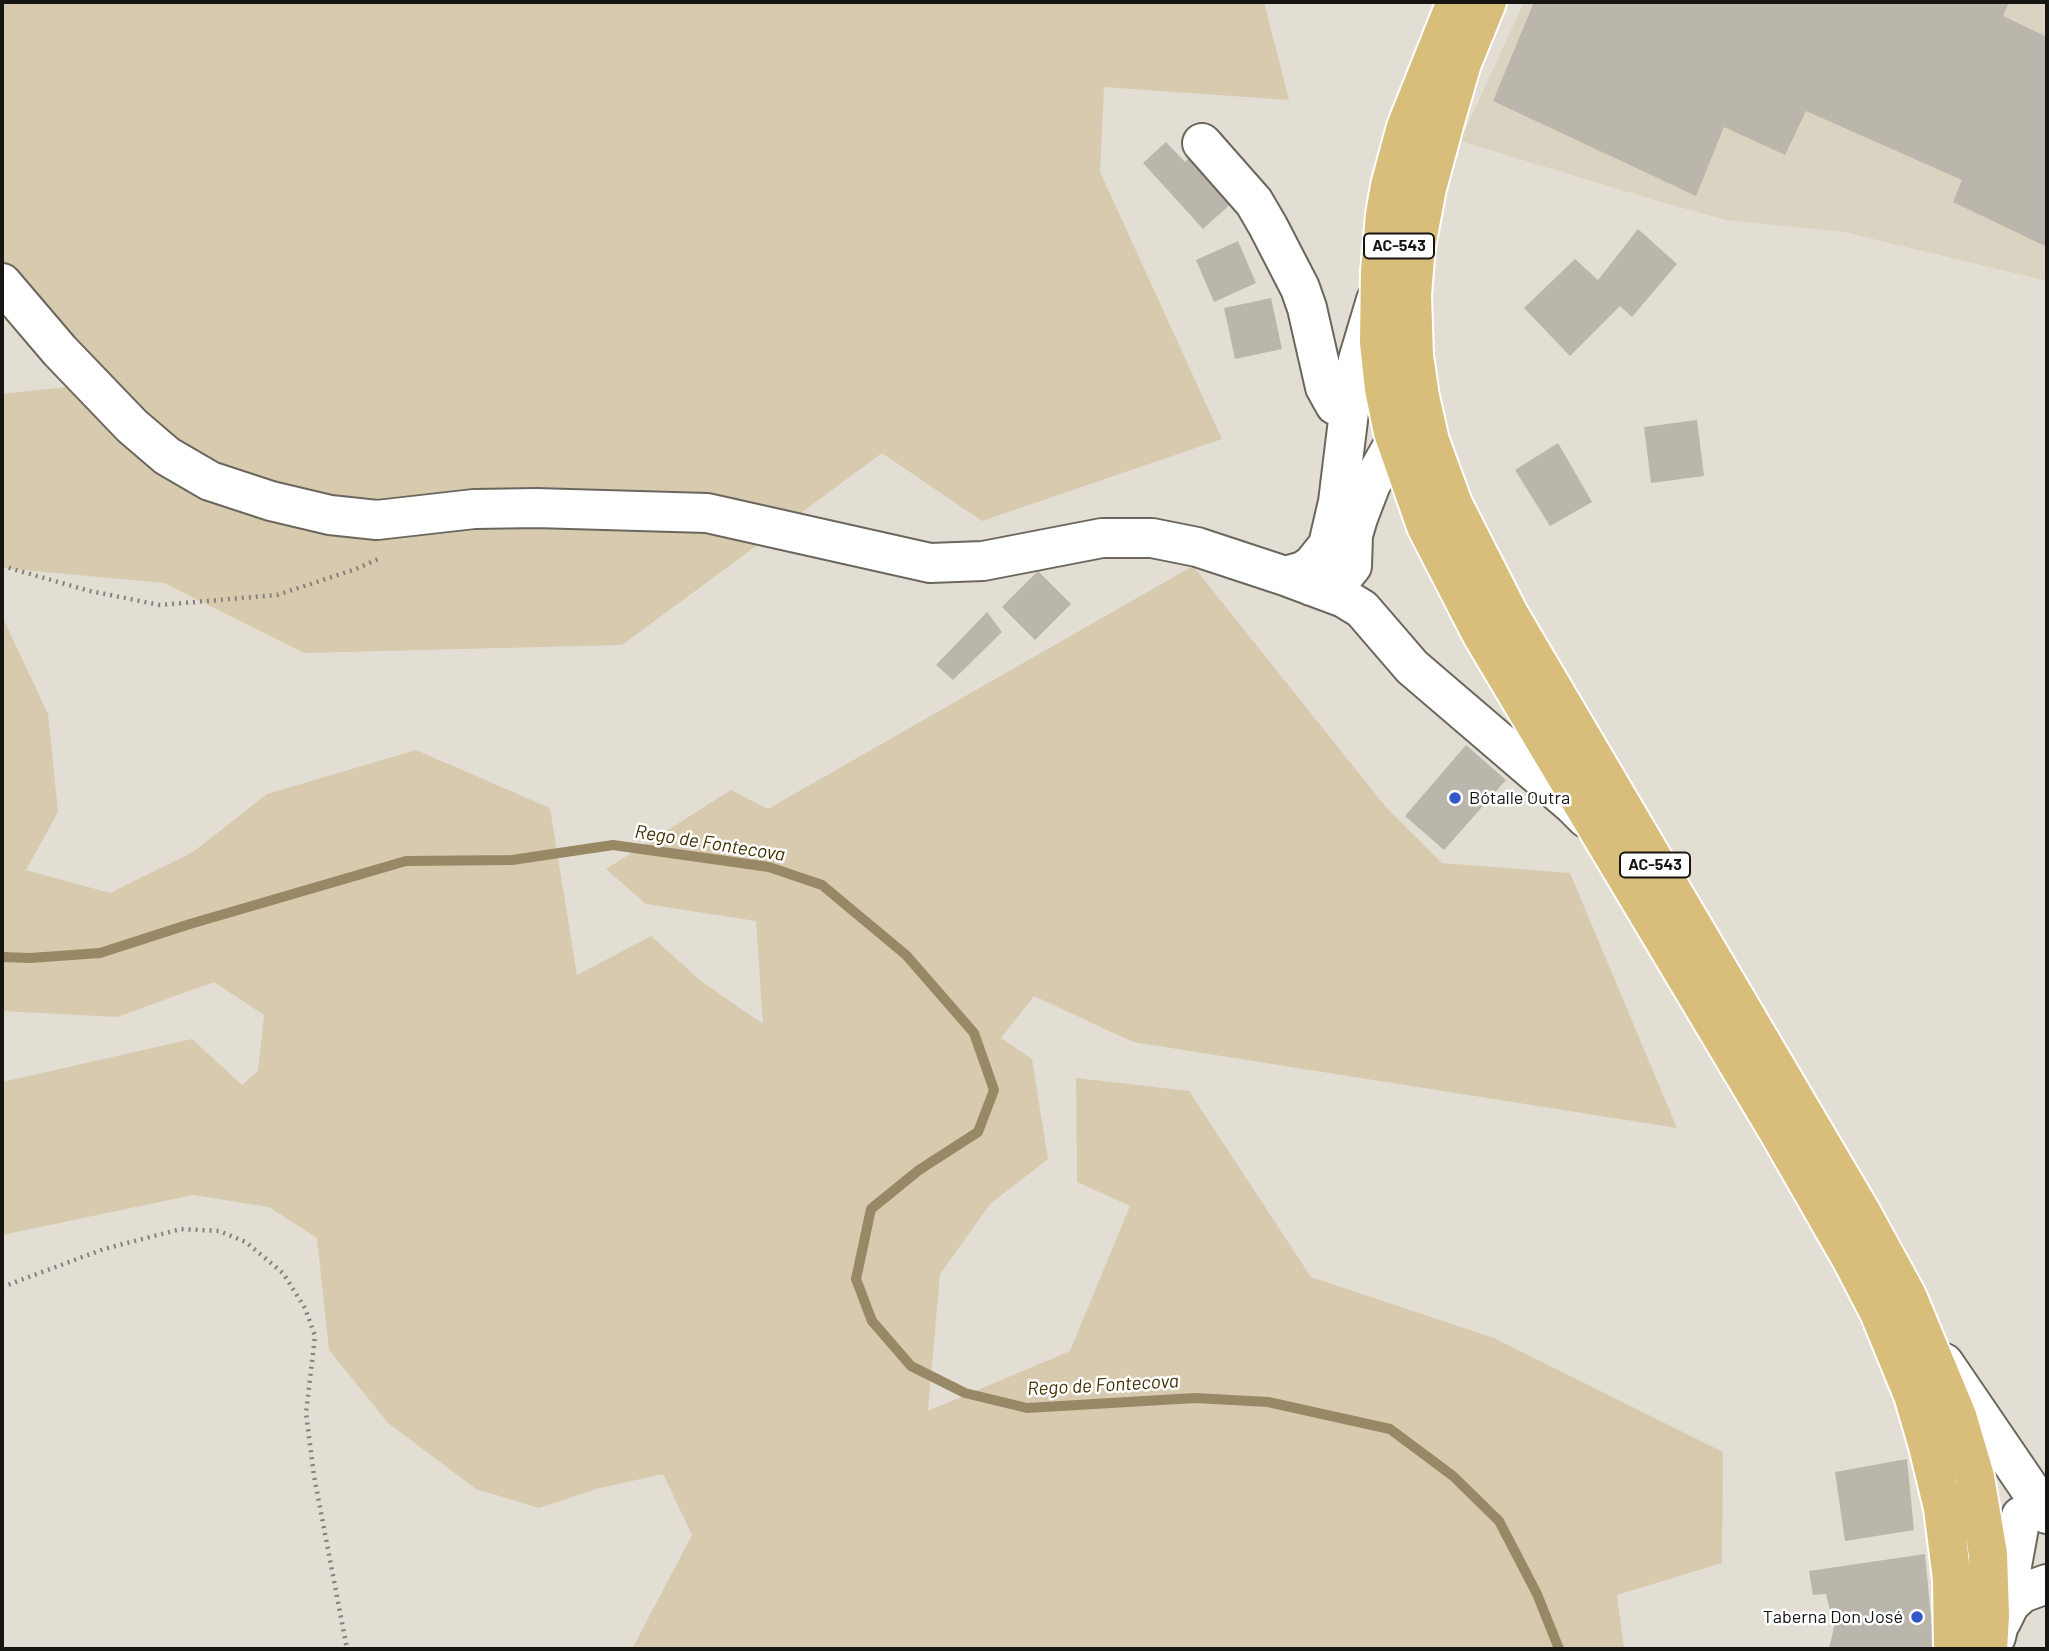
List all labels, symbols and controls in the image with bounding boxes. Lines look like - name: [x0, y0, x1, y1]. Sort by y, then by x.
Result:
- road number: AC-543: [1364, 234, 1434, 258]
- place label: Bótalle Outra: [1469, 787, 1570, 809]
- marker: Bótalle Outra: [1447, 790, 1463, 806]
- water label: Rego de Fontecova: [633, 820, 787, 866]
- road number: AC-543: [1620, 852, 1690, 878]
- water label: Rego de Fontecova: [1027, 1370, 1179, 1400]
- place label: Taberna Don José: [1763, 1606, 1903, 1628]
- marker: Taberna Don José: [1909, 1609, 1925, 1625]

